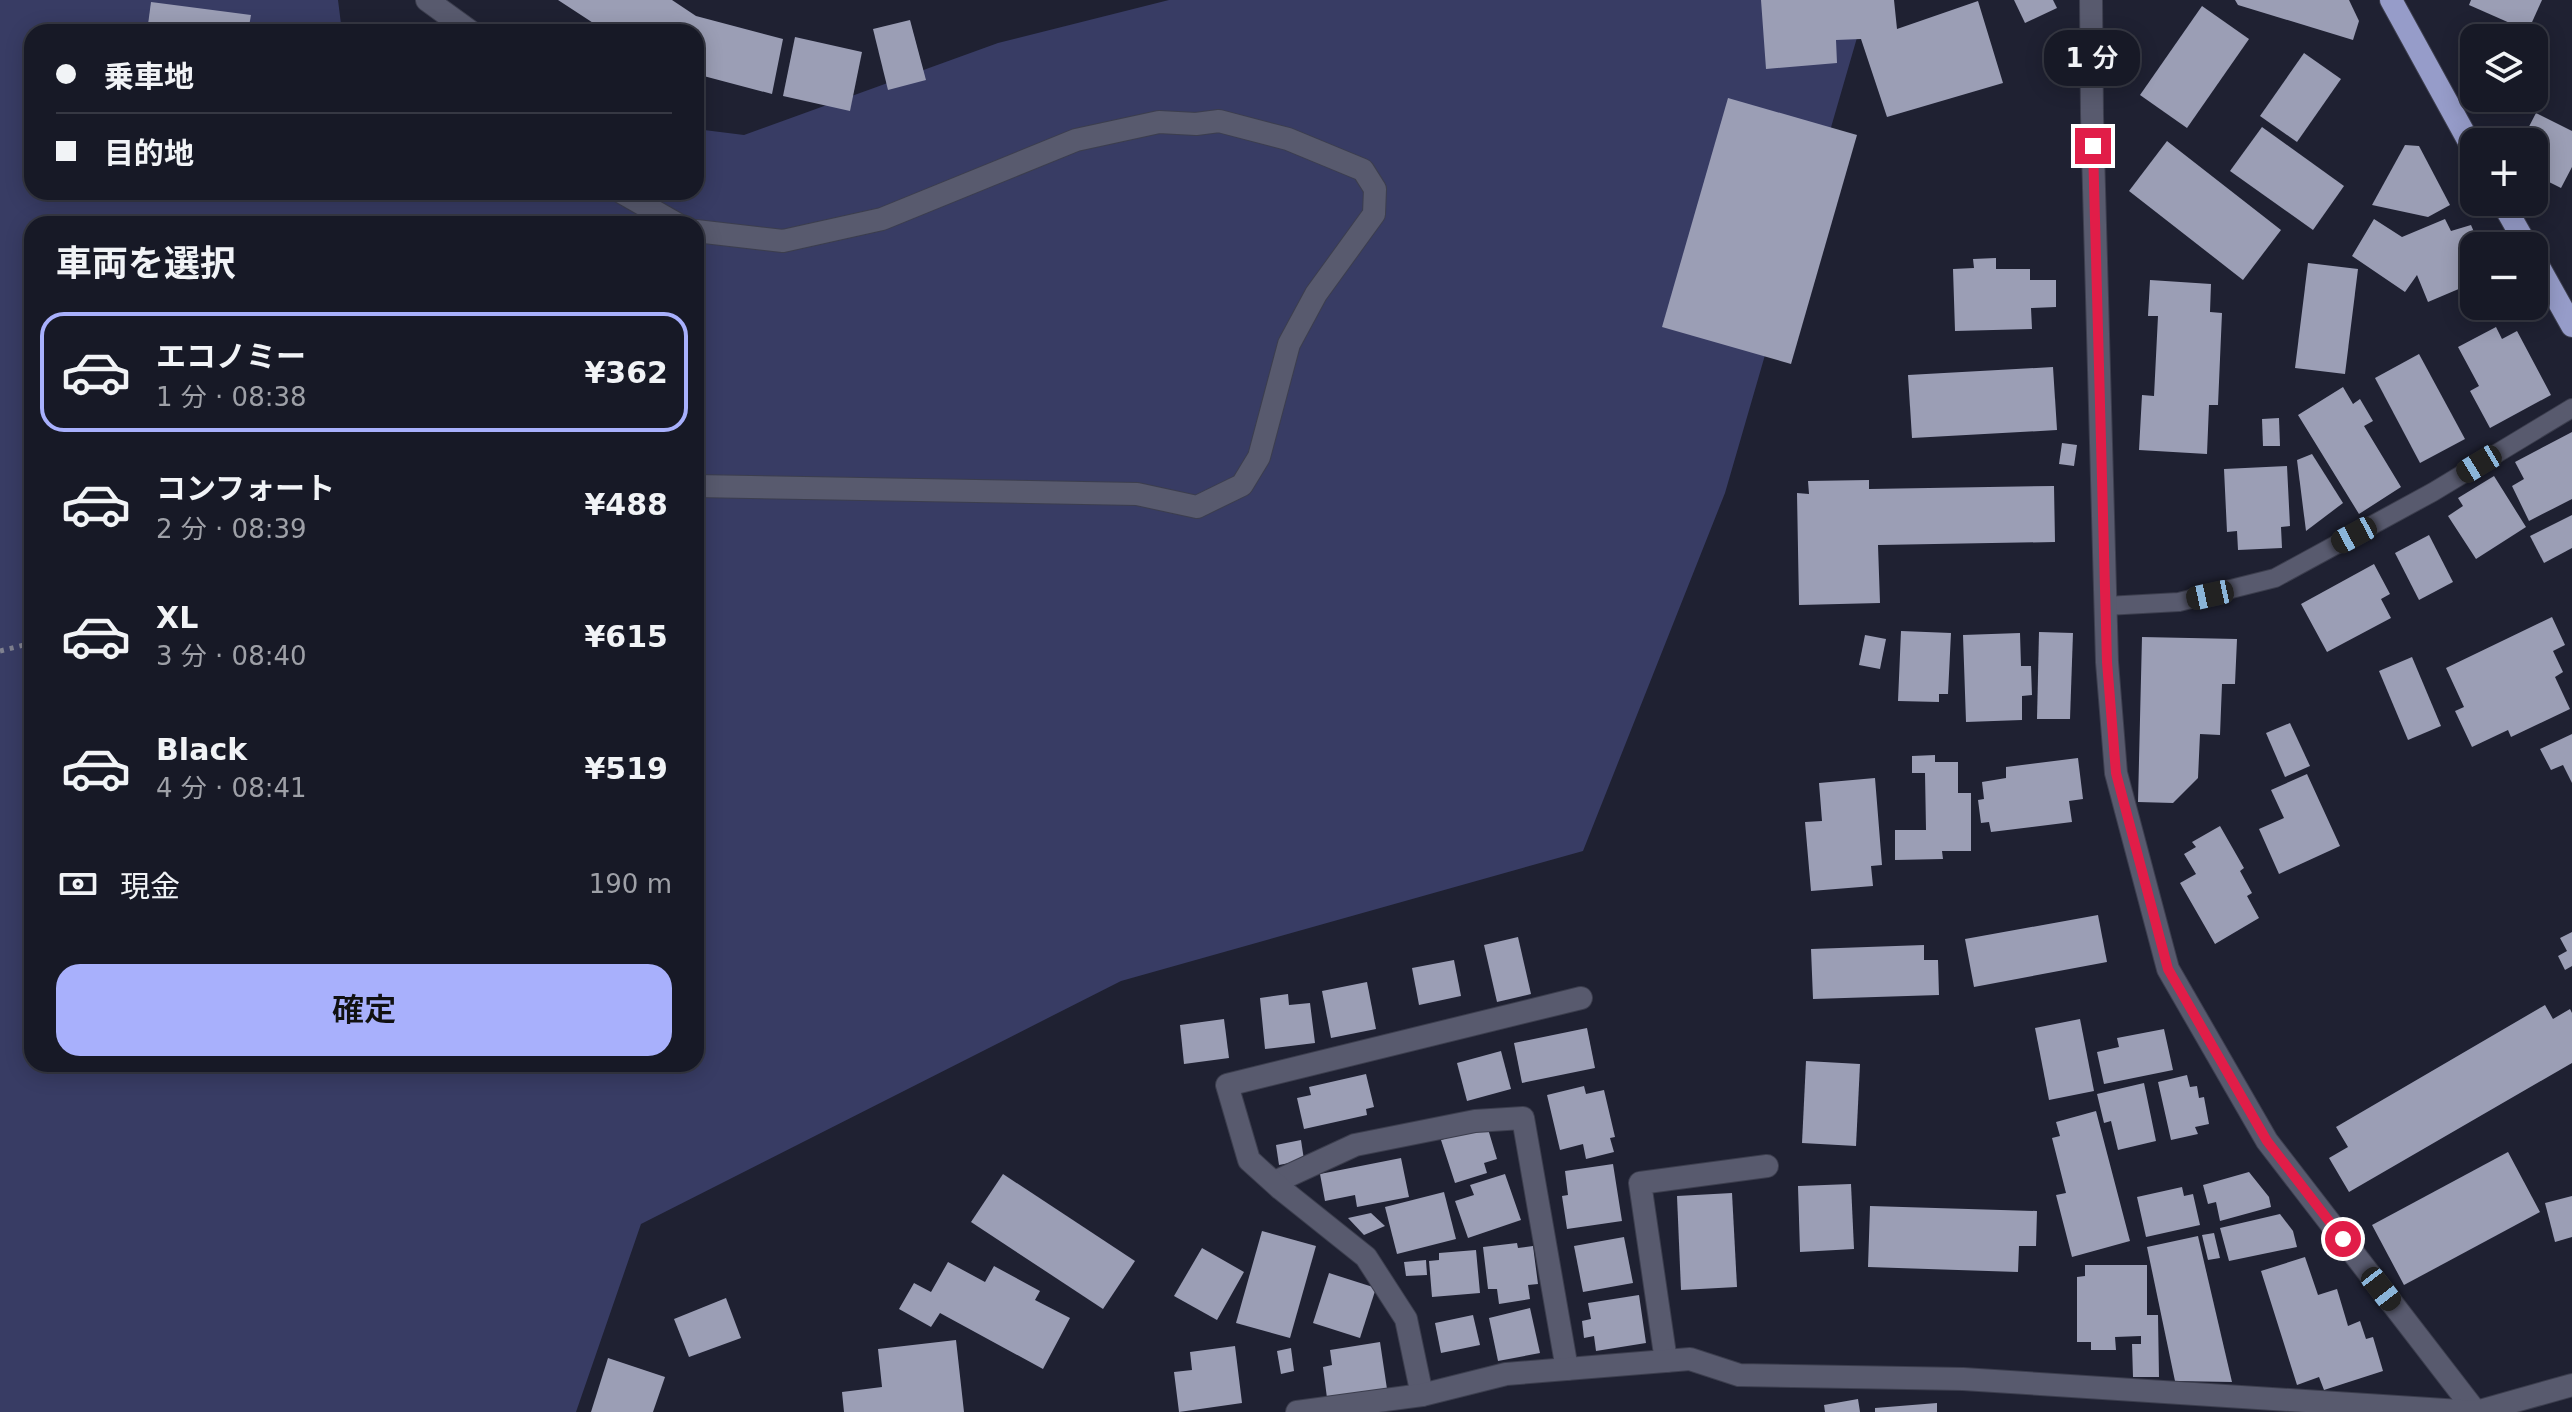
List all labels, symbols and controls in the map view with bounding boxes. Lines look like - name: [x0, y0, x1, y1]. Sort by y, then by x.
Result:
- map controls: [2460, 24, 2548, 320]
- button: layers: [2460, 24, 2548, 112]
- callout: 1 分: [2045, 30, 2141, 86]
- text: 1 分: [2065, 43, 2119, 73]
- text: 乗車地: [104, 59, 194, 94]
- route end: [2075, 128, 2111, 164]
- button: +: [2460, 128, 2548, 216]
- text: 目的地: [104, 136, 194, 171]
- button: −: [2460, 232, 2548, 320]
- text: 車両を選択: [56, 243, 236, 284]
- icon: car: [60, 336, 132, 408]
- text: エコノミー: [156, 339, 306, 374]
- text: ¥362: [585, 355, 668, 390]
- text: 1 分 · 08:38: [156, 382, 307, 412]
- car: [2452, 441, 2506, 487]
- icon: car: [60, 468, 132, 540]
- text: コンフォート: [156, 471, 335, 506]
- text: ¥488: [585, 487, 668, 522]
- car: [2327, 513, 2381, 557]
- text: 2 分 · 08:39: [156, 514, 307, 544]
- car: [2184, 578, 2236, 612]
- icon: car: [60, 600, 132, 672]
- text: XL: [156, 600, 198, 635]
- text: ¥615: [585, 619, 668, 654]
- text: 3 分 · 08:40: [156, 641, 307, 671]
- icon: car: [60, 732, 132, 804]
- text: Black: [156, 732, 247, 767]
- text: ¥519: [585, 751, 668, 786]
- text: 4 分 · 08:41: [156, 773, 307, 803]
- icon: cash: [56, 862, 100, 906]
- text: 現金: [120, 869, 180, 904]
- text: 190 m: [589, 869, 672, 899]
- button: 確定: [56, 964, 672, 1056]
- route start: [2325, 1221, 2361, 1257]
- car: [2357, 1263, 2405, 1315]

